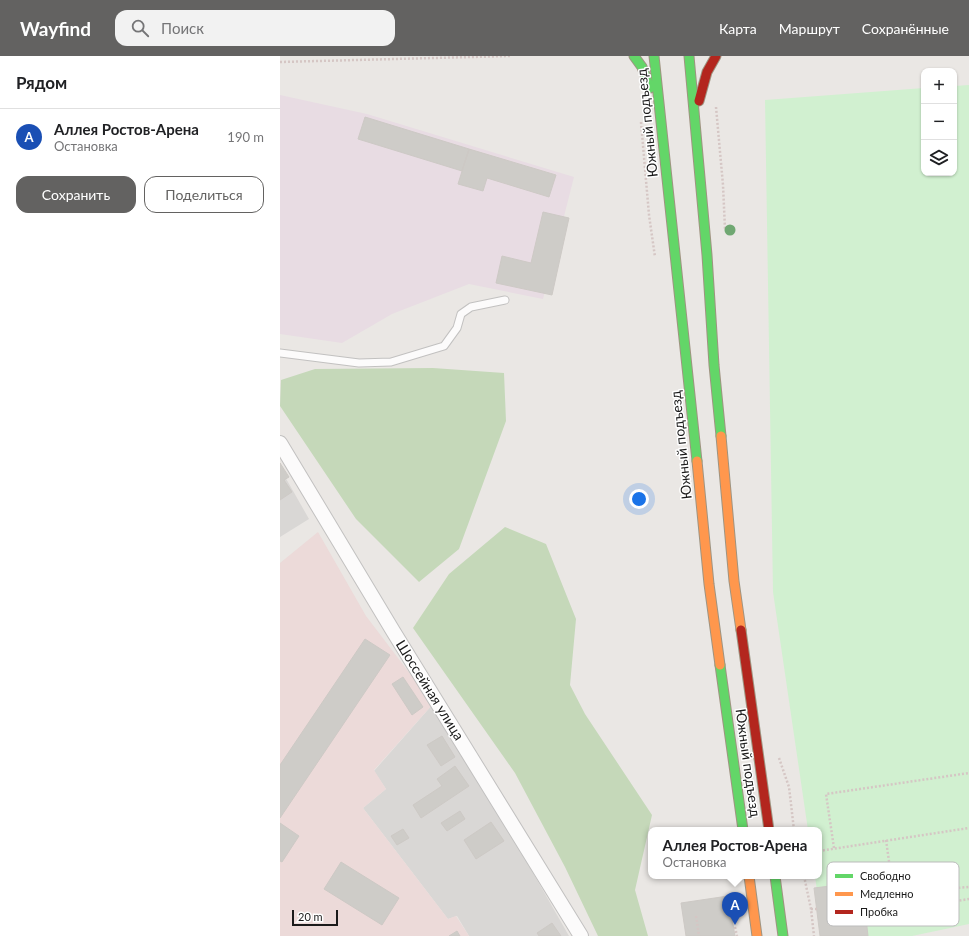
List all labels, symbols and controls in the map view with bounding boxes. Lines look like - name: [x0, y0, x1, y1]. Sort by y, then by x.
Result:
- search box: [115, 10, 395, 46]
- text: Wayfind: [20, 17, 91, 40]
- icon: search: [129, 17, 151, 39]
- text: Поиск: [161, 19, 204, 37]
- text: Карта: [719, 20, 757, 37]
- text: Маршрут: [779, 20, 840, 37]
- text: Сохранённые: [862, 20, 949, 37]
- street label: Южный подъезд: [632, 67, 661, 178]
- map controls: [921, 68, 957, 176]
- button: +: [921, 68, 957, 104]
- text: Рядом: [16, 72, 67, 93]
- button: −: [921, 104, 957, 140]
- text: Аллея Ростов-Арена: [54, 120, 199, 138]
- text: A: [24, 129, 34, 145]
- text: 190 m: [227, 129, 264, 145]
- text: Остановка: [54, 138, 118, 154]
- button: layers: [921, 140, 957, 176]
- button: Сохранить: [16, 176, 136, 213]
- button: Поделиться: [144, 176, 264, 213]
- street label: Южный подъезд: [666, 389, 695, 500]
- your location: [629, 489, 649, 509]
- street label: Шоссейная улица: [393, 636, 468, 743]
- street label: Южный подъезд: [732, 708, 765, 819]
- popup: [648, 827, 822, 879]
- text: Аллея Ростов-Арена: [663, 836, 807, 854]
- text: Остановка: [663, 854, 726, 870]
- legend: [827, 862, 959, 926]
- text: Свободно: [860, 869, 911, 882]
- text: Медленно: [860, 887, 913, 900]
- pin: A: [722, 892, 748, 925]
- text: Пробка: [860, 905, 898, 918]
- scale bar: [292, 908, 338, 927]
- text: 20 m: [298, 910, 323, 923]

